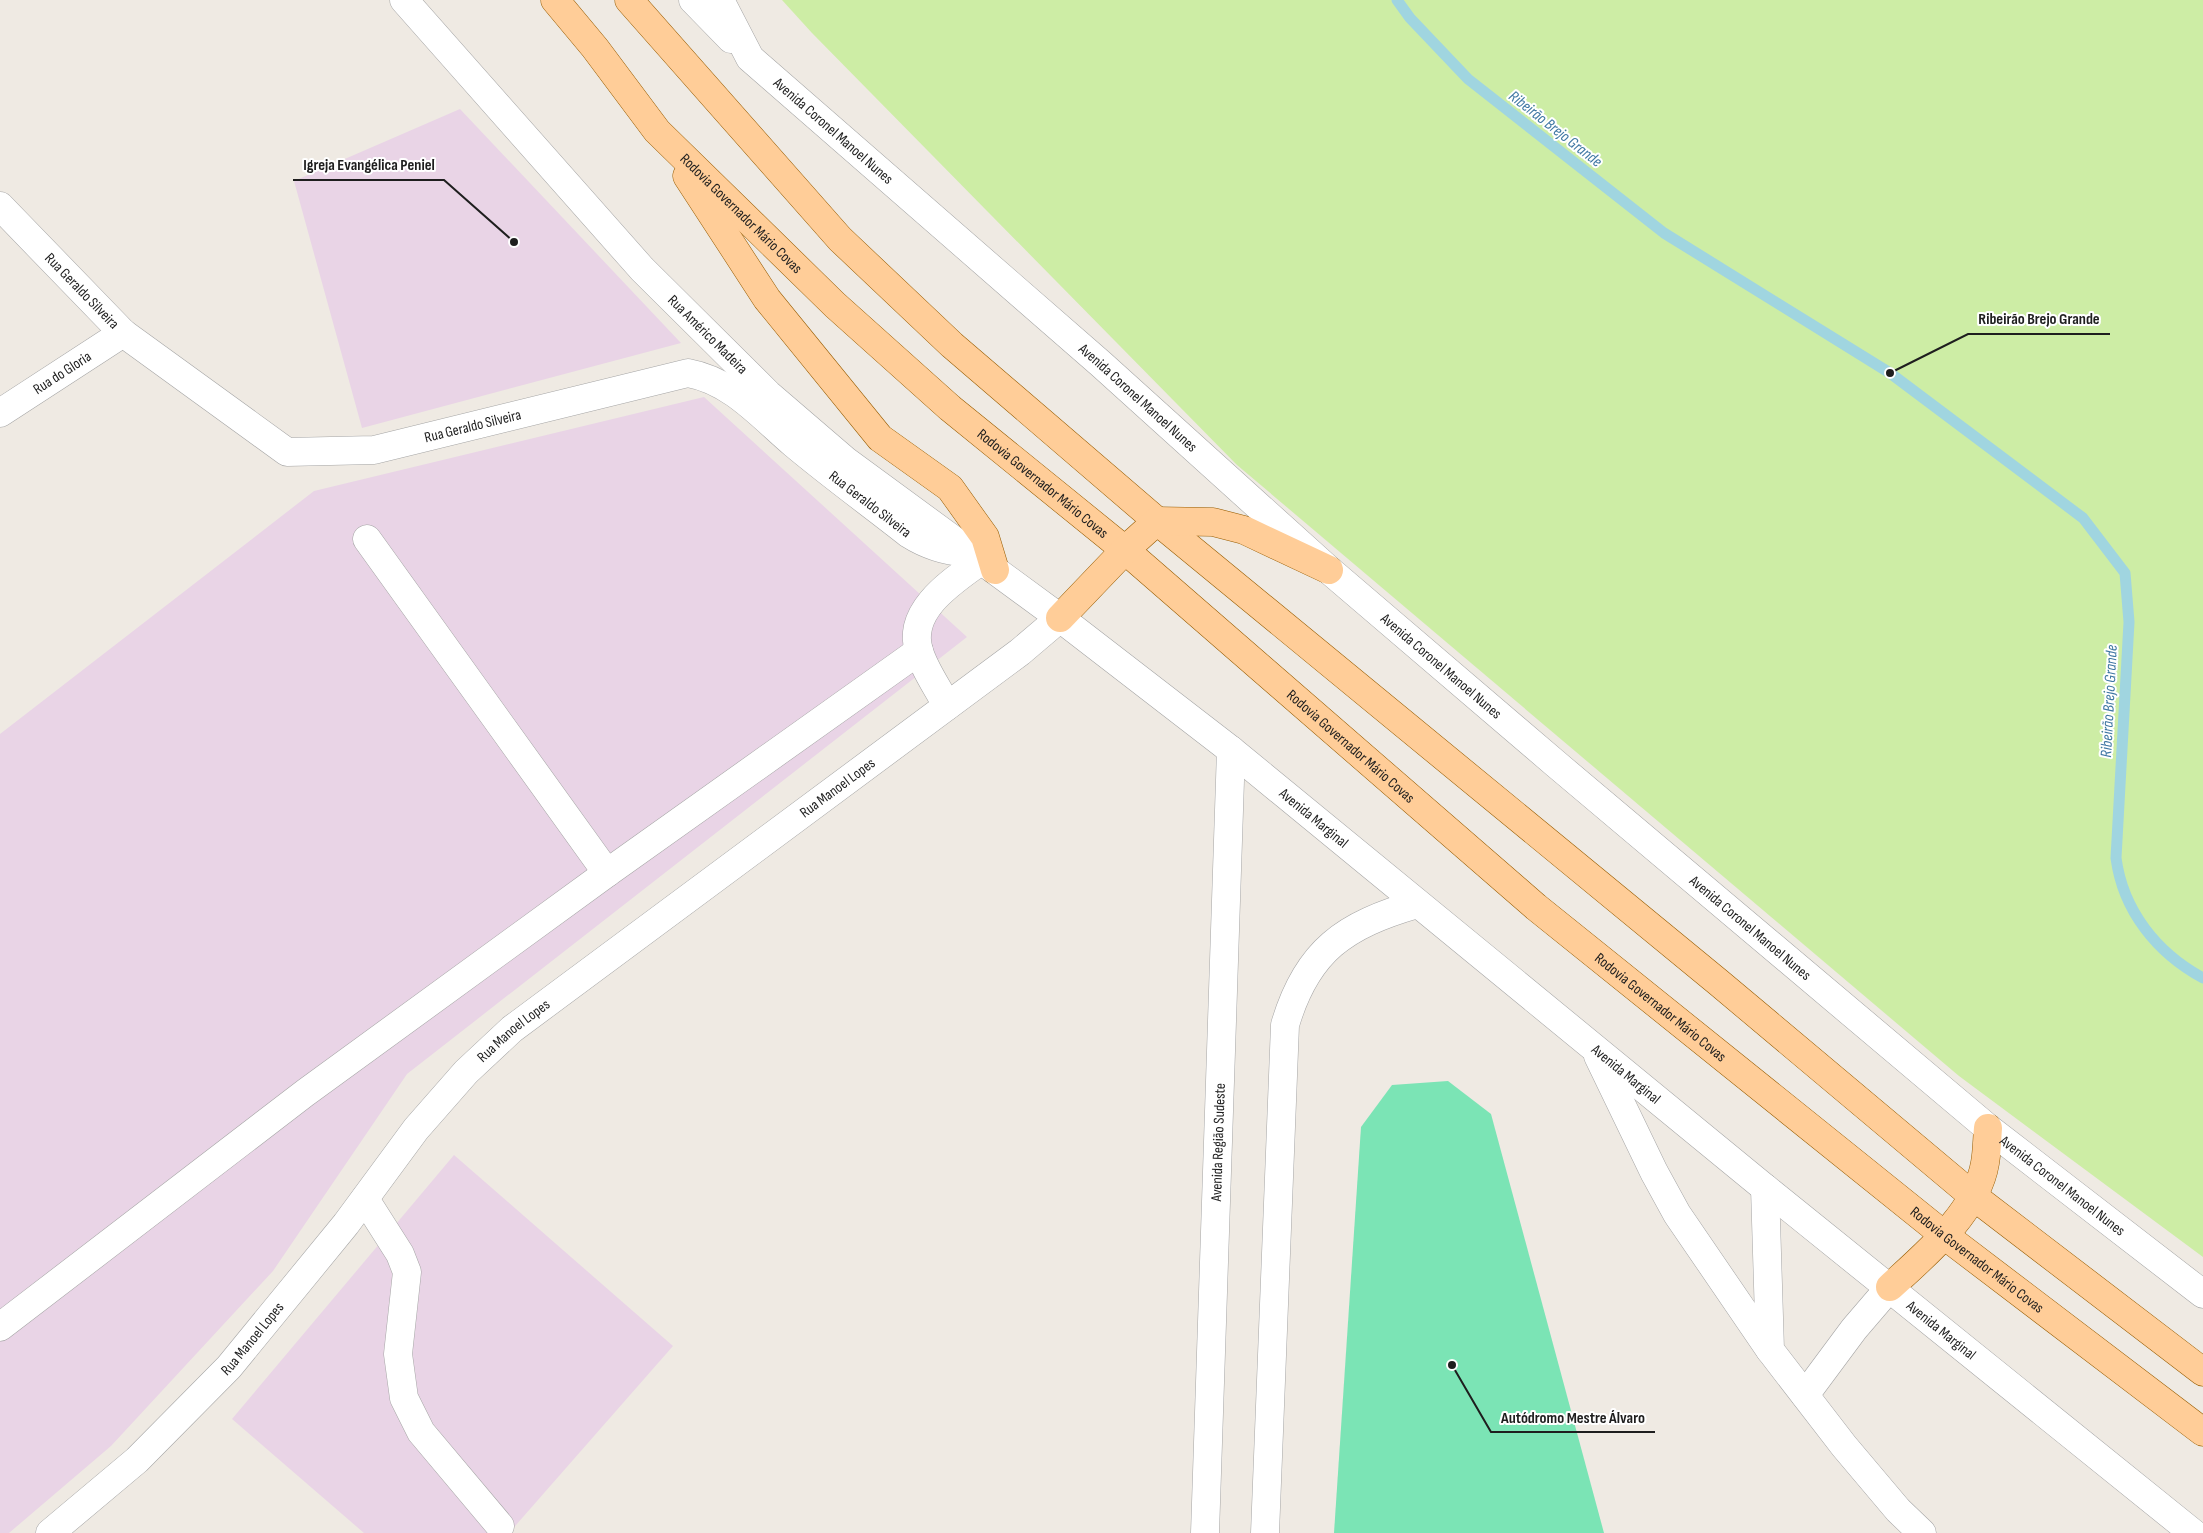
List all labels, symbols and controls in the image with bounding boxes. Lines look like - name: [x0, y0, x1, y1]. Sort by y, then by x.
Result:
- street label: Avenida Coronel Manoel Nunes: [768, 73, 897, 189]
- water label: Ribeirão Brejo Grande: [1505, 87, 1605, 171]
- callout: Igreja Evangélica Peniel: [293, 149, 444, 180]
- street label: Rodovia Governador Mário Covas: [676, 150, 806, 278]
- text: Igreja Evangélica Peniel: [303, 156, 435, 175]
- street label: Rua Geraldo Silveira: [41, 249, 123, 333]
- street label: Rua Américo Madeira: [664, 291, 752, 379]
- callout: Ribeirão Brejo Grande: [1968, 303, 2110, 334]
- text: Ribeirão Brejo Grande: [1978, 310, 2100, 329]
- street label: Avenida Coronel Manoel Nunes: [1074, 339, 1201, 456]
- street label: Rua do Gloria: [30, 347, 95, 399]
- street label: Rua Geraldo Silveira: [422, 405, 523, 447]
- street label: Rodovia Governador Mário Covas: [973, 425, 1112, 543]
- street label: Rua Geraldo Silveira: [825, 467, 915, 542]
- street label: Avenida Coronel Manoel Nunes: [1376, 609, 1505, 723]
- water label: Ribeirão Brejo Grande: [2097, 644, 2122, 758]
- street label: Rodovia Governador Mário Covas: [1283, 686, 1419, 807]
- street label: Rua Manoel Lopes: [796, 754, 879, 822]
- street label: Avenida Marginal: [1274, 784, 1352, 852]
- street label: Avenida Coronel Manoel Nunes: [1685, 871, 1815, 985]
- street label: Rodovia Governador Mário Covas: [1591, 949, 1730, 1066]
- street label: Rua Manoel Lopes: [473, 995, 554, 1067]
- street label: Avenida Marginal: [1587, 1040, 1664, 1108]
- street label: Avenida Região Sudeste: [1207, 1083, 1230, 1203]
- street label: Avenida Coronel Manoel Nunes: [1995, 1131, 2129, 1240]
- street label: Rodovia Governador Mário Covas: [1906, 1203, 2048, 1318]
- street label: Avenida Marginal: [1902, 1296, 1980, 1364]
- street label: Rua Manoel Lopes: [217, 1298, 288, 1380]
- callout: Autódromo Mestre Álvaro: [1491, 1401, 1655, 1432]
- text: Autódromo Mestre Álvaro: [1500, 1409, 1645, 1428]

